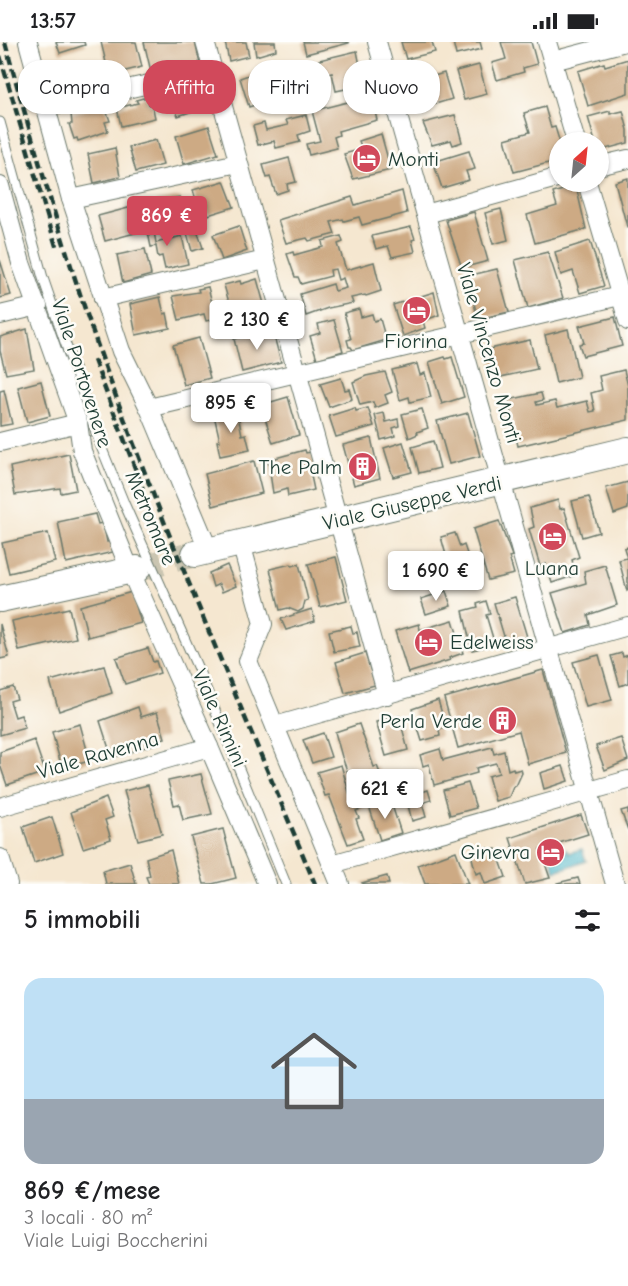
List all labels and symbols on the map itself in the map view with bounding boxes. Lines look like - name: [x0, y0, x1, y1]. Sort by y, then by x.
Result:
- north arrow: [549, 132, 609, 192]
- hotel icon: Monti: [351, 143, 383, 175]
- place label: Monti: [388, 147, 439, 171]
- pin: 869 €: [125, 196, 209, 247]
- street label: Viale Vincenzo Monti: [452, 260, 526, 446]
- hotel icon: Fiorina: [400, 294, 432, 326]
- street label: Viale Portovenere: [47, 296, 117, 450]
- pin: 2 130 €: [202, 300, 312, 351]
- place label: Fiorina: [384, 329, 448, 353]
- pin: 895 €: [189, 383, 273, 434]
- building icon: The Palm: [347, 451, 379, 483]
- place label: The Palm: [259, 455, 342, 479]
- street label: Metromare: [120, 467, 182, 569]
- street label: Viale Giuseppe Verdi: [320, 471, 504, 535]
- hotel icon: Luana: [536, 521, 568, 553]
- pin: 1 690 €: [381, 551, 491, 602]
- place label: Luana: [525, 556, 579, 580]
- hotel icon: Edelweiss: [413, 626, 445, 658]
- place label: Edelweiss: [450, 630, 534, 654]
- street label: Viale Rimini: [188, 665, 252, 771]
- building icon: Perla Verde: [487, 705, 519, 737]
- place label: Perla Verde: [380, 709, 482, 733]
- street label: Viale Ravenna: [35, 726, 161, 784]
- pin: 621 €: [343, 769, 427, 820]
- hotel icon: Ginevra: [535, 836, 567, 868]
- place label: Ginevra: [461, 840, 530, 864]

